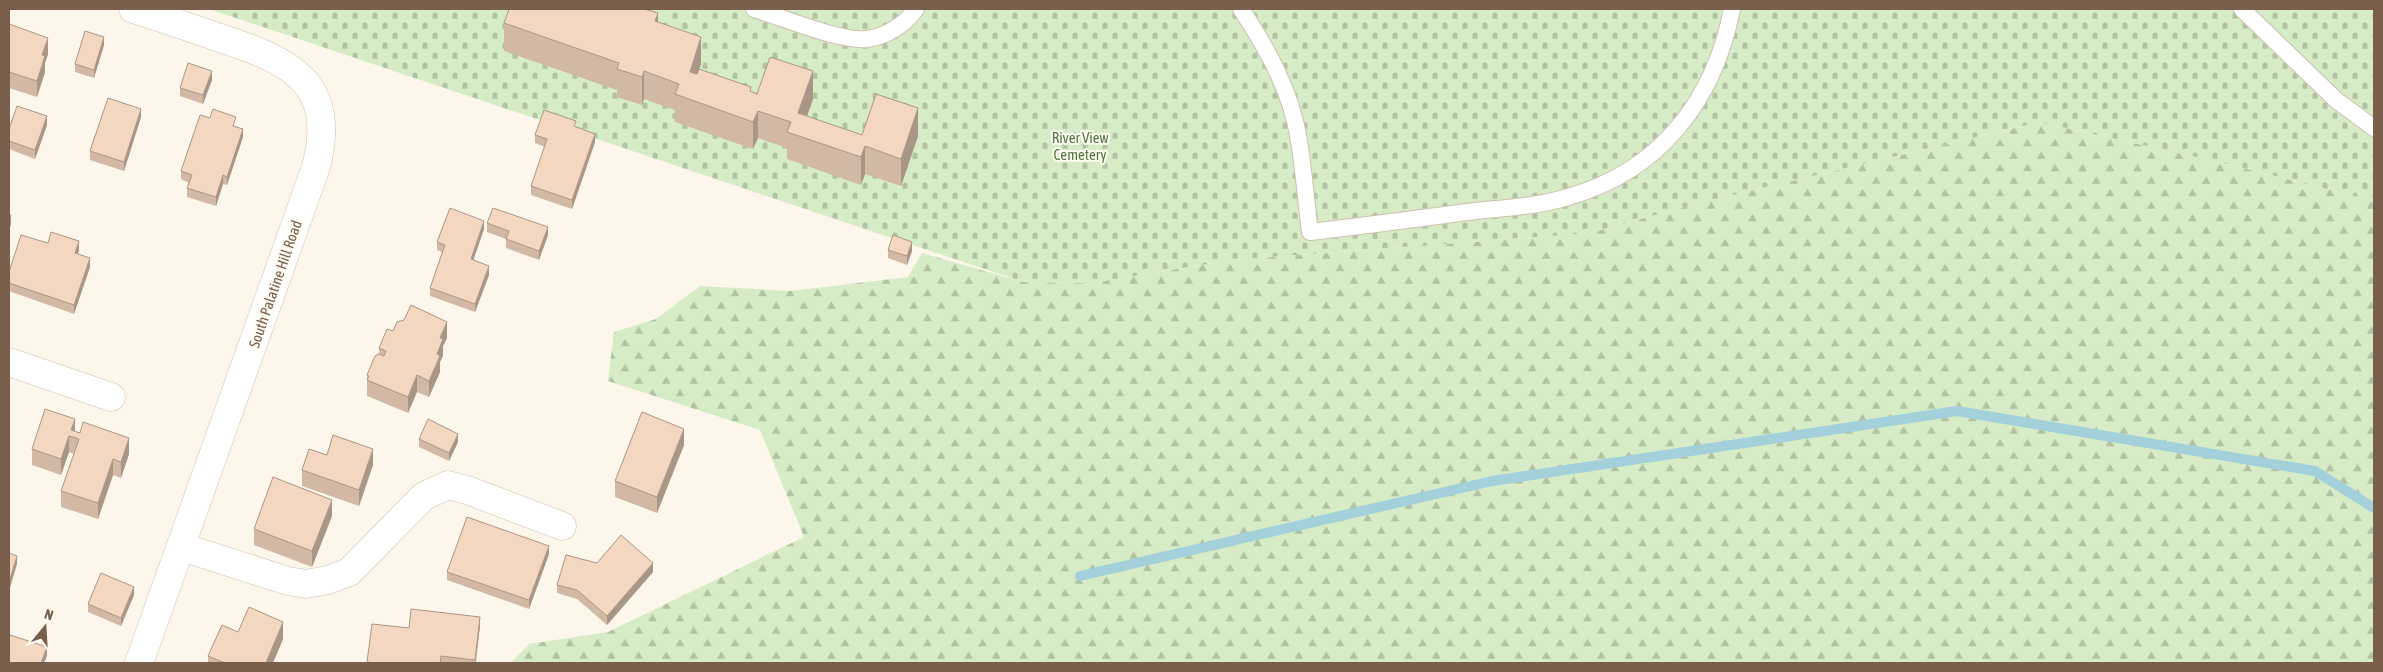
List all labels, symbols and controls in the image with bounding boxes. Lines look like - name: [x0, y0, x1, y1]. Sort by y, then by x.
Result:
- park label: River View Cemetery: [1052, 129, 1108, 163]
- street label: South Palatine Hill Road: [245, 218, 305, 350]
- north arrow: [20, 602, 70, 652]
- text: N: [43, 606, 55, 624]

